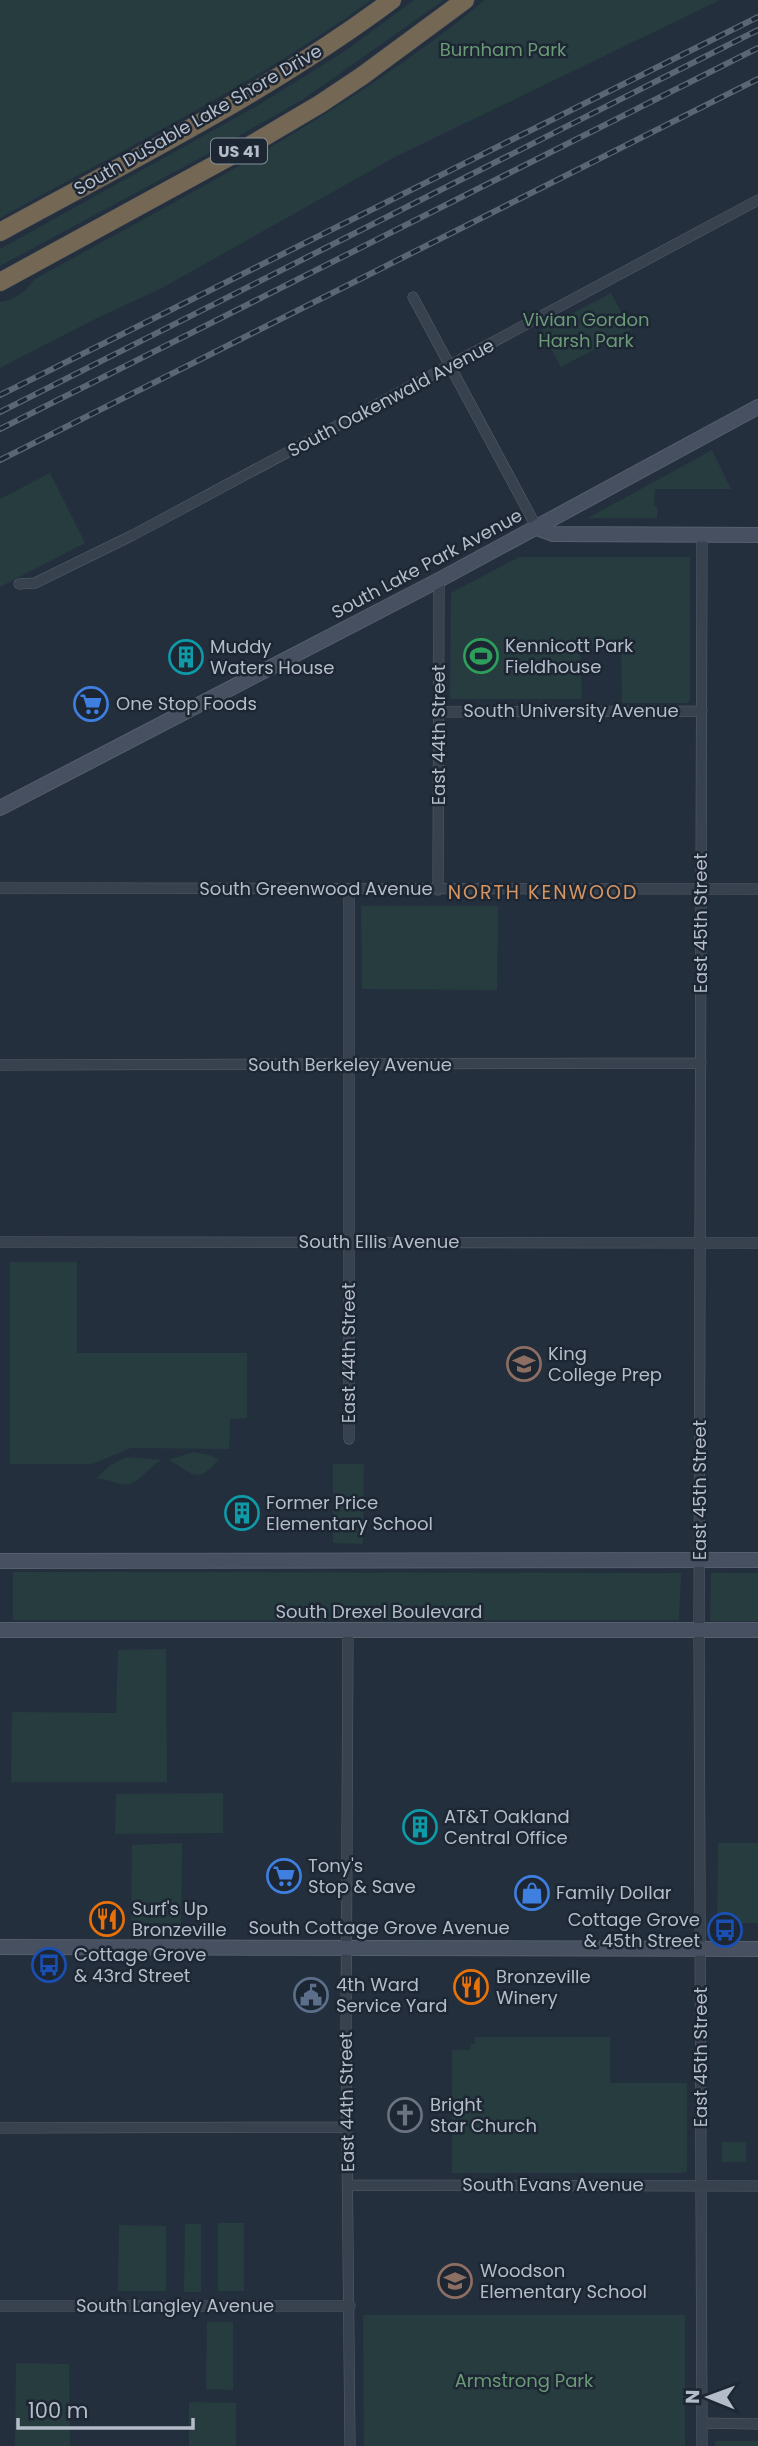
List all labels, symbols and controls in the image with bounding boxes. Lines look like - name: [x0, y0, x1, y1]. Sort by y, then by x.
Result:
- park label: Burnham Park: [440, 37, 567, 62]
- street label: South DuSable Lake Shore Drive: [69, 38, 326, 201]
- road number: US 41: [211, 139, 267, 164]
- park label: Vivian Gordon Harsh Park: [522, 307, 650, 353]
- street label: South Oakenwald Avenue: [283, 332, 498, 463]
- street label: South Lake Park Avenue: [327, 503, 527, 625]
- place label: Kennicott Park Fieldhouse: [505, 633, 634, 679]
- place label: Muddy Waters House: [210, 634, 334, 680]
- sports icon: Kennicott Park Fieldhouse: [462, 637, 500, 675]
- building icon: Muddy Waters House: [167, 638, 205, 676]
- street label: East 44th Street: [426, 665, 451, 805]
- supermarket icon: One Stop Foods: [72, 685, 110, 723]
- place label: One Stop Foods: [116, 691, 257, 716]
- street label: South University Avenue: [463, 698, 679, 723]
- street label: East 45th Street: [688, 853, 713, 993]
- street label: South Greenwood Avenue: [199, 876, 433, 901]
- district label: NORTH KENWOOD: [448, 879, 638, 906]
- street label: South Berkeley Avenue: [248, 1052, 452, 1077]
- street label: South Ellis Avenue: [299, 1229, 459, 1254]
- street label: East 44th Street: [336, 1283, 361, 1423]
- place label: King College Prep: [548, 1341, 662, 1387]
- school or university icon: King College Prep: [505, 1345, 543, 1383]
- street label: East 45th Street: [687, 1420, 712, 1560]
- place label: Former Price Elementary School: [266, 1490, 433, 1536]
- building icon: Former Price Elementary School: [223, 1494, 261, 1532]
- street label: South Drexel Boulevard: [276, 1599, 482, 1624]
- place label: AT&T Oakland Central Office: [444, 1804, 570, 1850]
- building icon: AT&T Oakland Central Office: [401, 1808, 439, 1846]
- place label: Tony's Stop & Save: [308, 1853, 416, 1899]
- supermarket icon: Tony's Stop & Save: [265, 1857, 303, 1895]
- shop icon: Family Dollar: [513, 1874, 551, 1912]
- place label: Family Dollar: [556, 1880, 672, 1905]
- place label: Surf's Up Bronzeville: [132, 1896, 227, 1942]
- restaurant icon: Surf's Up Bronzeville: [88, 1900, 126, 1938]
- place label: Cottage Grove & 45th Street: [568, 1907, 700, 1953]
- bus stop icon: Cottage Grove & 45th Street: [706, 1911, 744, 1949]
- street label: South Cottage Grove Avenue: [248, 1915, 510, 1940]
- place label: Cottage Grove & 43rd Street: [74, 1942, 206, 1988]
- bus stop icon: Cottage Grove & 43rd Street: [30, 1946, 68, 1984]
- place label: Bronzeville Winery: [496, 1964, 591, 2010]
- restaurant icon: Bronzeville Winery: [452, 1968, 490, 2006]
- place label: 4th Ward Service Yard: [336, 1972, 447, 2018]
- public building icon: 4th Ward Service Yard: [292, 1976, 330, 2014]
- street label: East 45th Street: [688, 1987, 713, 2127]
- street label: East 44th Street: [333, 2032, 360, 2172]
- place label: Bright Star Church: [430, 2092, 537, 2138]
- church icon: Bright Star Church: [386, 2096, 424, 2134]
- street label: South Evans Avenue: [462, 2172, 644, 2197]
- place label: Woodson Elementary School: [480, 2258, 647, 2304]
- school or university icon: Woodson Elementary School: [436, 2262, 474, 2300]
- street label: South Langley Avenue: [76, 2293, 274, 2318]
- north arrow: [674, 2362, 744, 2432]
- park label: Armstrong Park: [455, 2368, 594, 2393]
- scale bar: [18, 2386, 192, 2430]
- text: N: [679, 2389, 706, 2404]
- text: 100 m: [28, 2396, 88, 2425]

